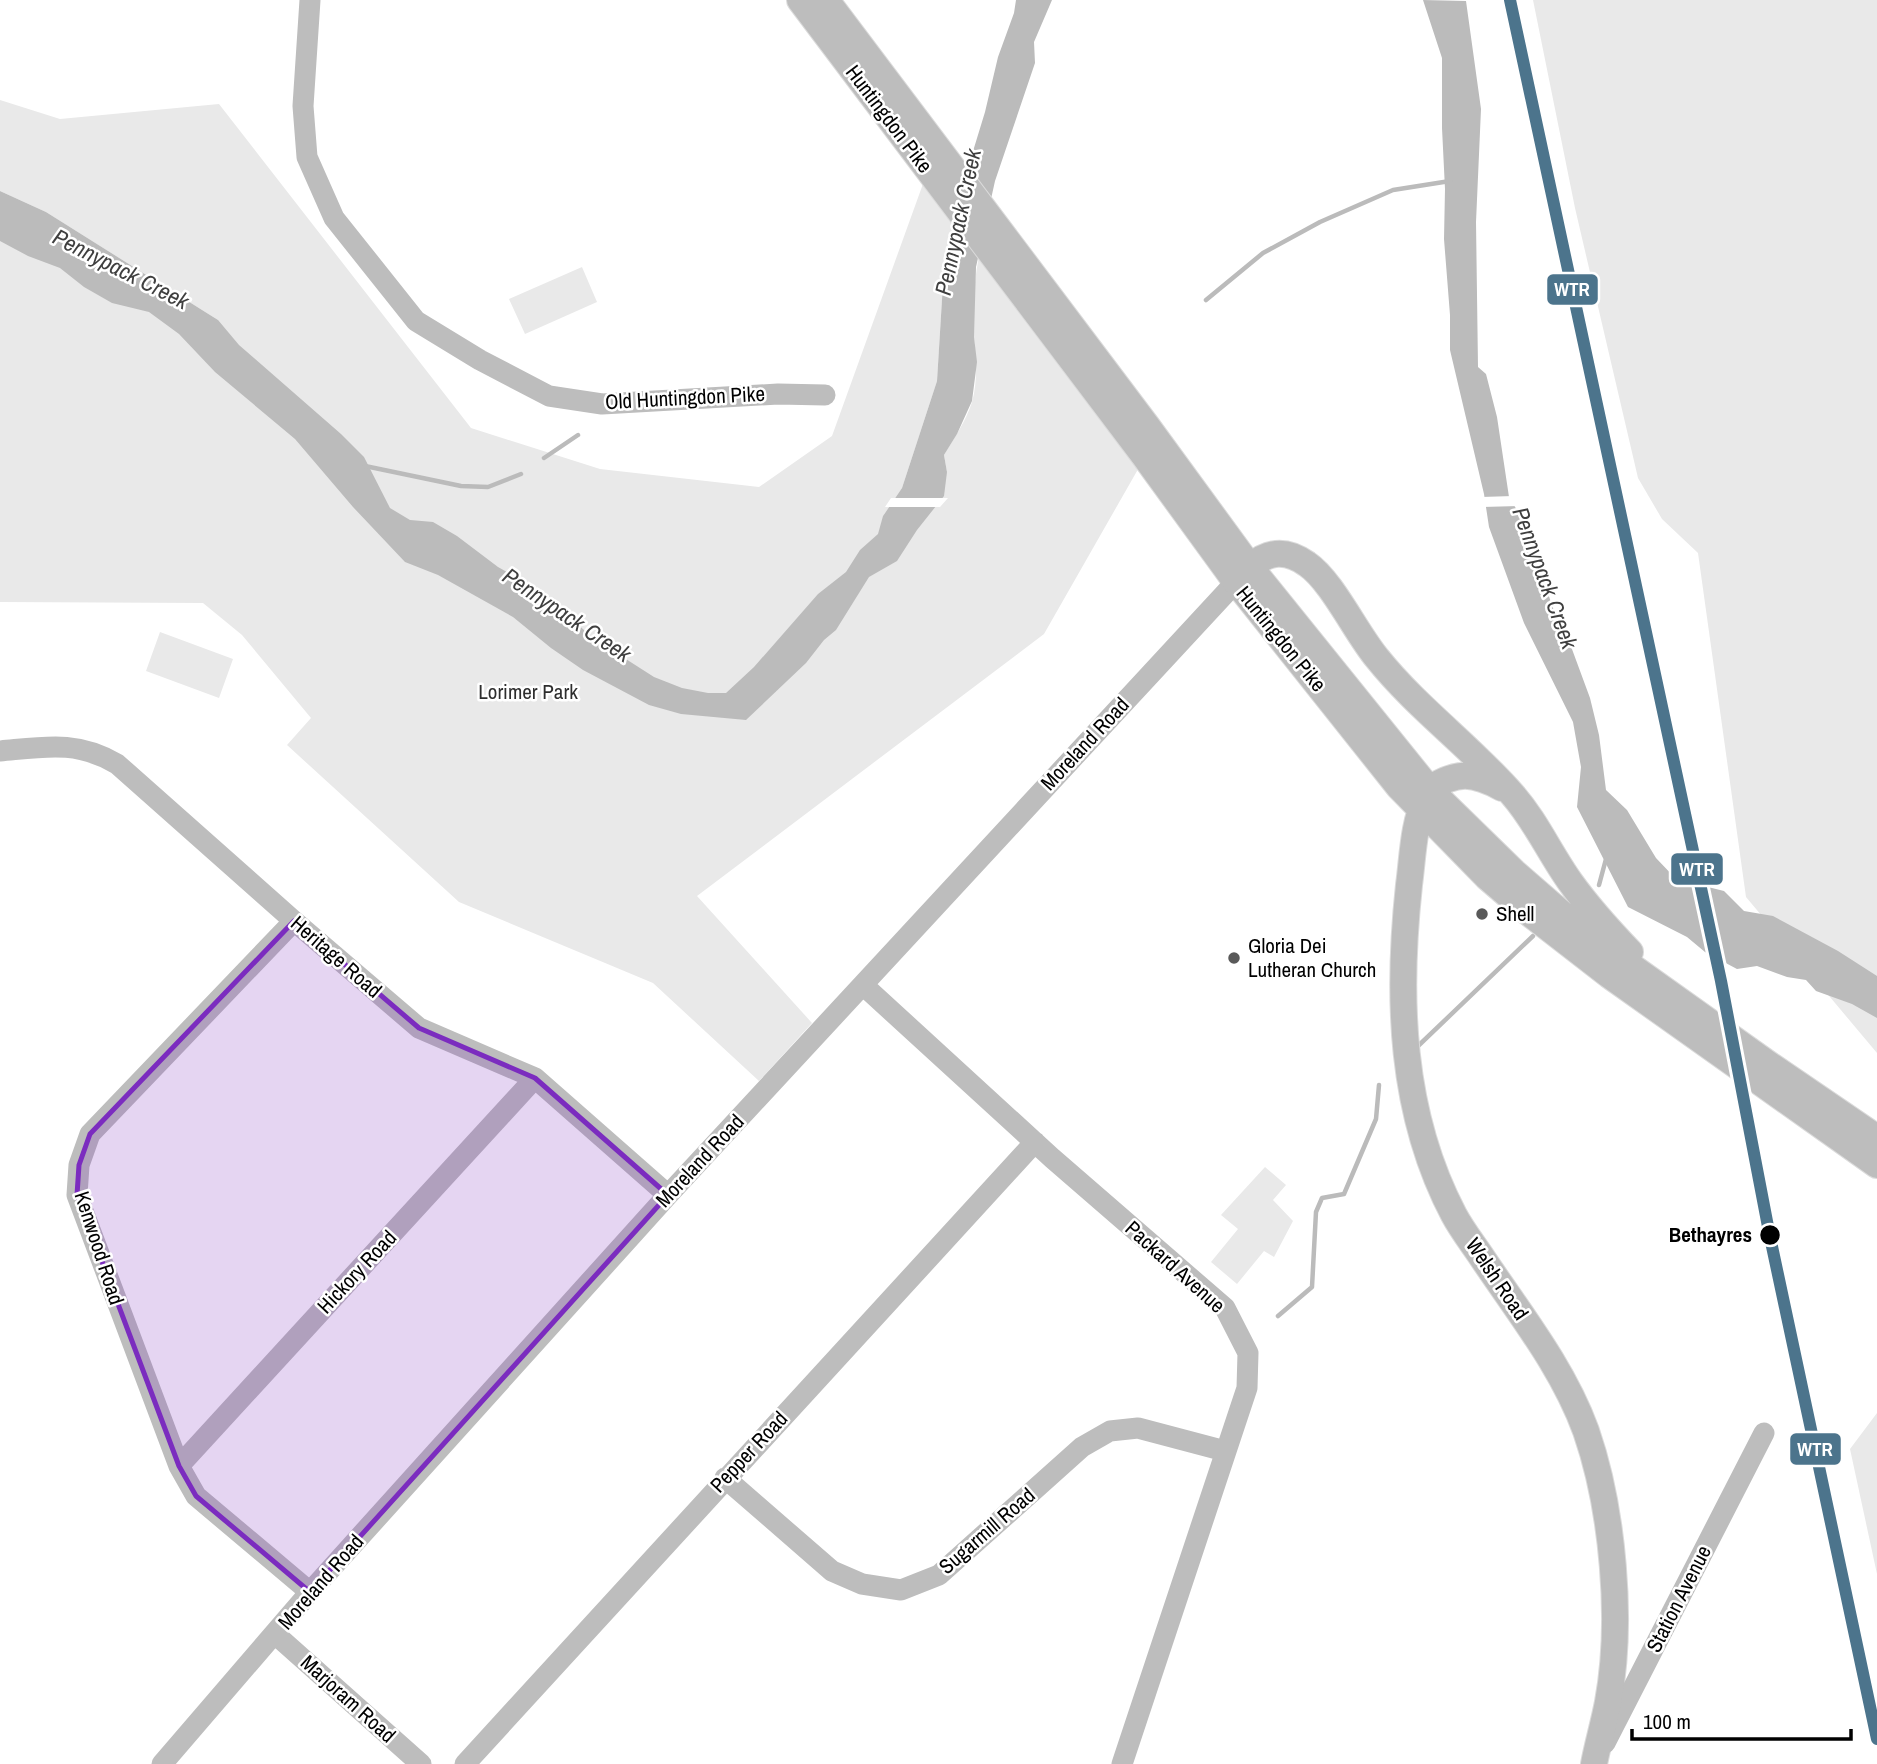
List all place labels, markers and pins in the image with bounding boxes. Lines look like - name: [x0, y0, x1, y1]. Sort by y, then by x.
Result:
- place label: Shell: [1496, 899, 1534, 928]
- marker: Shell: [1474, 906, 1490, 922]
- place label: Gloria Dei Lutheran Church: [1248, 931, 1376, 984]
- marker: Gloria Dei Lutheran Church: [1226, 950, 1242, 966]
- place label: Bethayres: [1669, 1220, 1752, 1249]
- marker: Bethayres: [1758, 1223, 1782, 1247]

